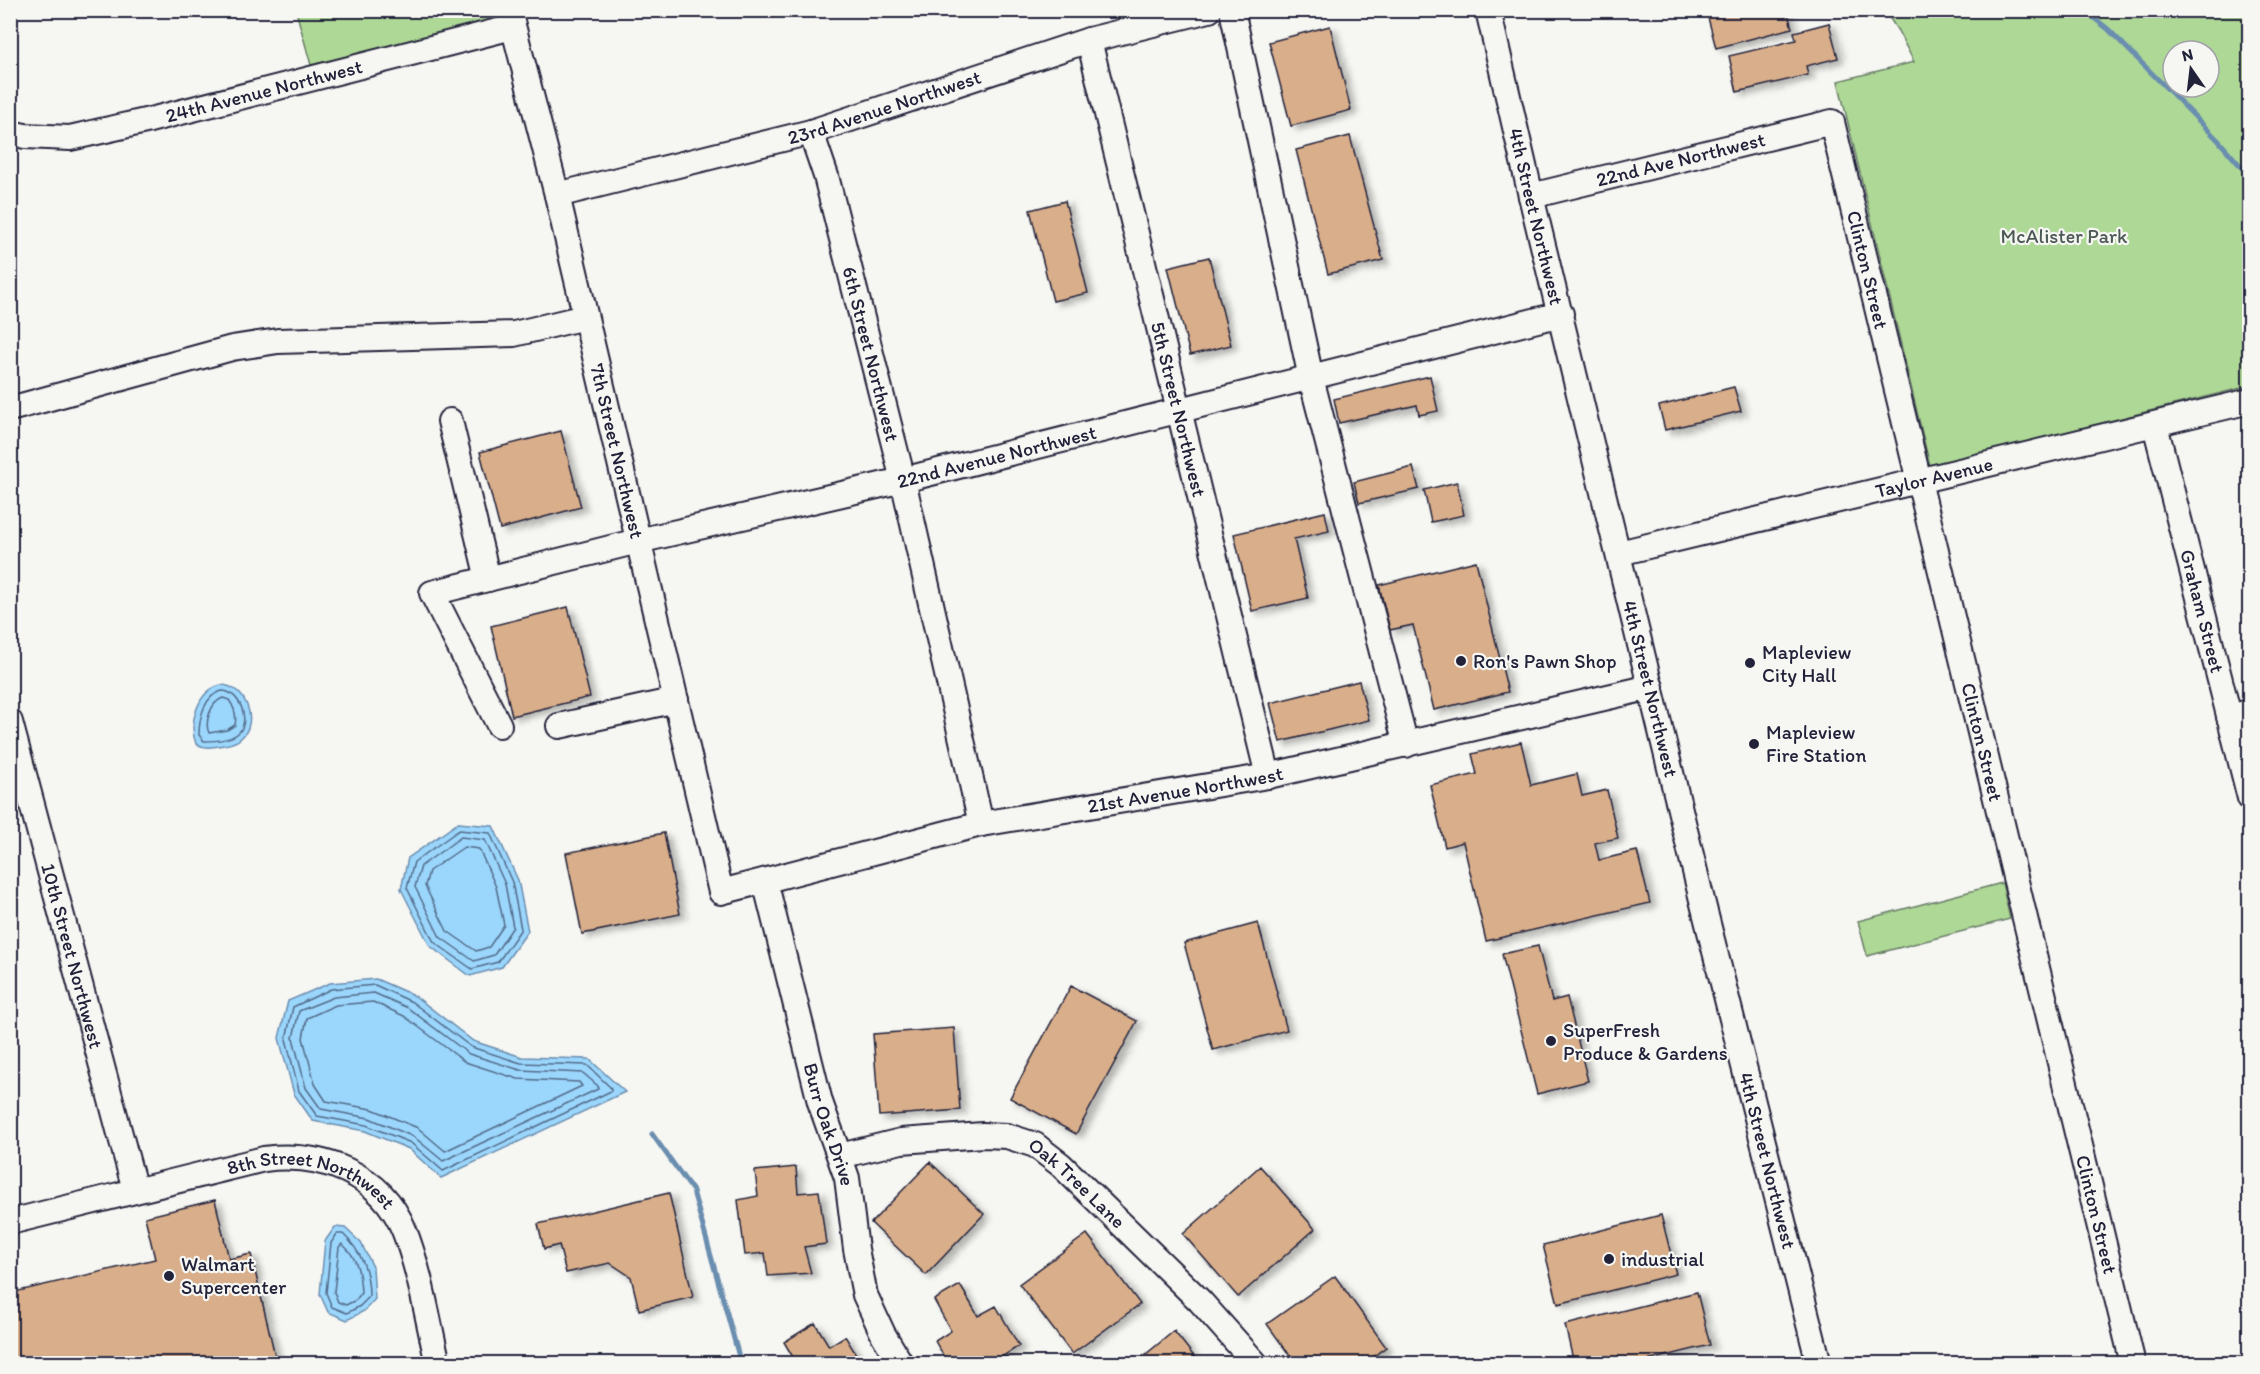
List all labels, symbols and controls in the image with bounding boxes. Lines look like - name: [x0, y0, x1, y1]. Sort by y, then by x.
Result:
- north arrow: [2161, 39, 2221, 99]
- text: N: [2180, 44, 2195, 65]
- street label: 24th Avenue Northwest: [163, 54, 365, 127]
- street label: 23rd Avenue Northwest: [785, 65, 984, 149]
- street label: 4th Street Northwest: [1504, 126, 1569, 308]
- street label: 22nd Ave Northwest: [1594, 127, 1767, 192]
- street label: Clinton Street: [1842, 208, 1894, 332]
- park label: McAlister Park: [2001, 224, 2128, 248]
- street label: 6th Street Northwest: [837, 264, 905, 444]
- street label: 5th Street Northwest: [1146, 319, 1212, 500]
- street label: 7th Street Northwest: [585, 361, 649, 541]
- street label: 22nd Avenue Northwest: [895, 420, 1099, 493]
- street label: Taylor Avenue: [1873, 451, 1995, 503]
- street label: Graham Street: [2175, 547, 2230, 675]
- street label: 4th Street Northwest: [1618, 598, 1684, 780]
- place label: Mapleview City Hall: [1762, 640, 1851, 687]
- place label: Ron's Pawn Shop: [1473, 649, 1617, 673]
- marker: Ron's Pawn Shop: [1454, 654, 1468, 668]
- marker: Mapleview City Hall: [1743, 656, 1757, 670]
- street label: Clinton Street: [1956, 680, 2008, 804]
- place label: Mapleview Fire Station: [1766, 720, 1867, 767]
- marker: Mapleview Fire Station: [1747, 737, 1761, 751]
- street label: 21st Avenue Northwest: [1086, 761, 1285, 818]
- street label: 10th Street Northwest: [36, 861, 109, 1051]
- place label: SuperFresh Produce & Gardens: [1563, 1018, 1728, 1065]
- marker: SuperFresh Produce & Gardens: [1544, 1034, 1558, 1048]
- street label: Burr Oak Drive: [799, 1060, 860, 1187]
- street label: 4th Street Northwest: [1734, 1070, 1802, 1252]
- street label: Oak Tree Lane: [1024, 1132, 1130, 1233]
- street label: 8th Street Northwest: [225, 1146, 401, 1214]
- street label: Clinton Street: [2071, 1153, 2123, 1276]
- place label: industrial: [1621, 1247, 1705, 1271]
- place label: Walmart Supercenter: [181, 1252, 286, 1299]
- marker: industrial: [1602, 1252, 1616, 1266]
- marker: Walmart Supercenter: [162, 1269, 176, 1283]

